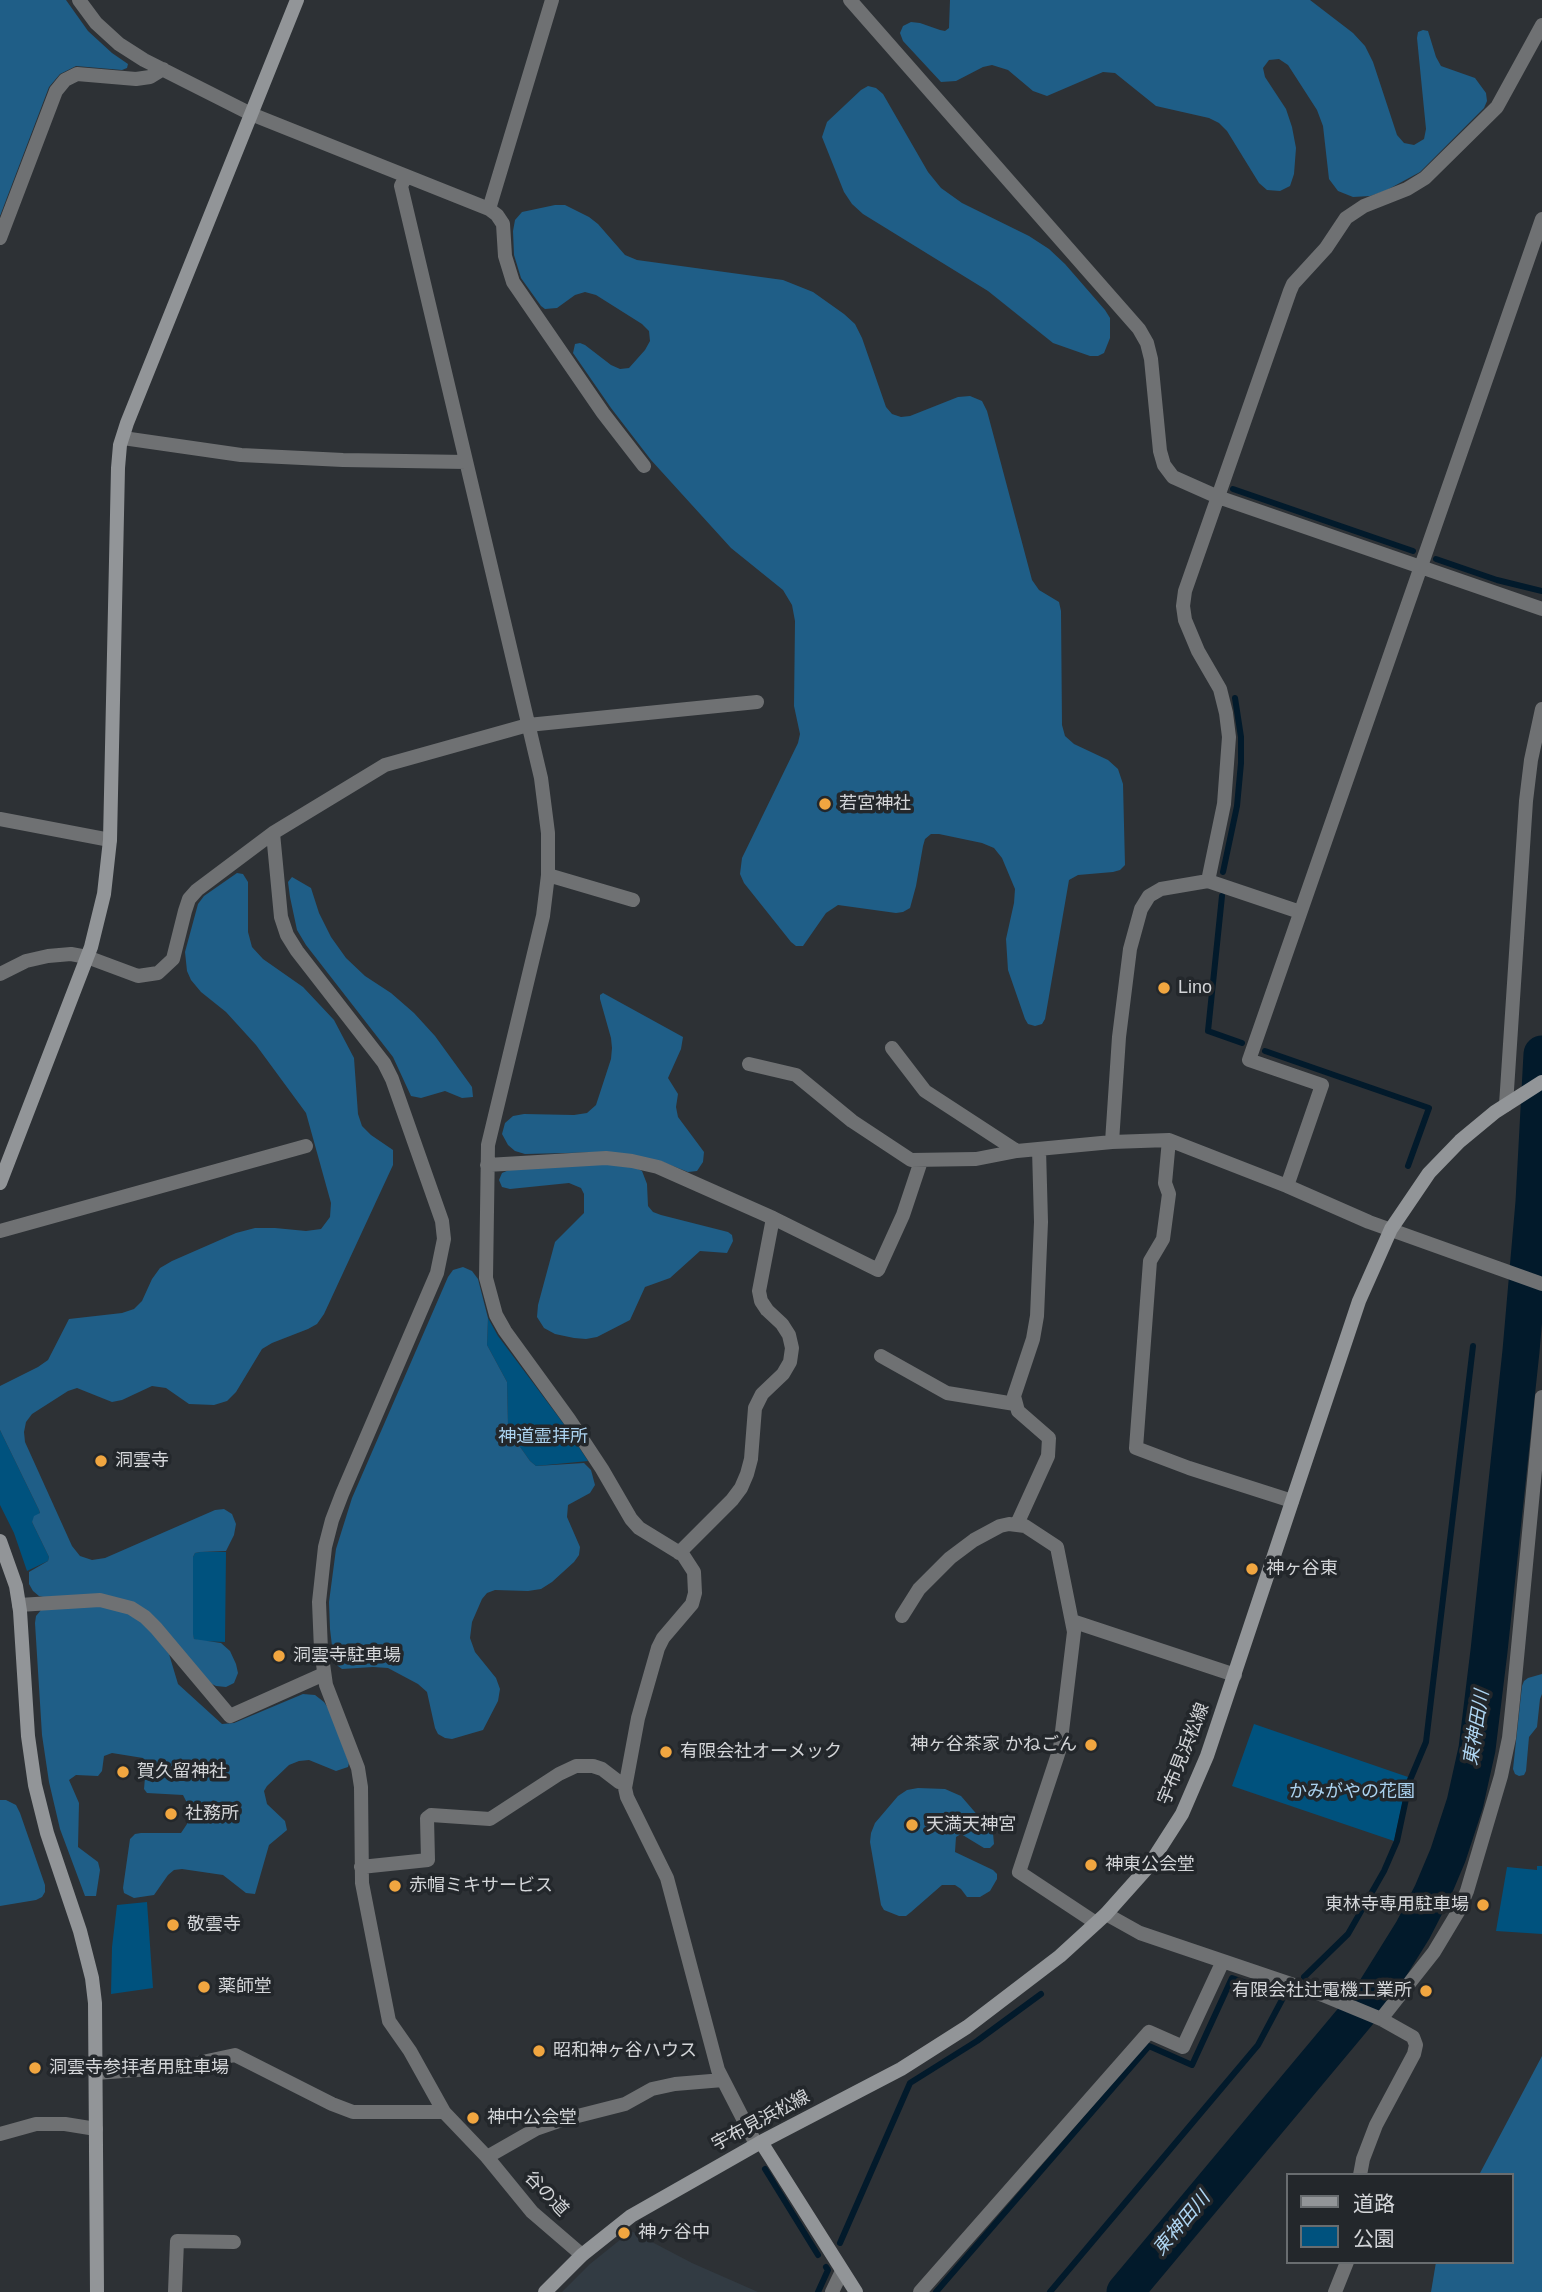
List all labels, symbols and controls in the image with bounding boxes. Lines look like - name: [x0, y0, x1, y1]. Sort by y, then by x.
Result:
- place label: 若宮神社: [839, 793, 911, 815]
- marker: 若宮神社: [817, 796, 833, 812]
- place label: Lino: [1178, 977, 1212, 999]
- marker: Lino: [1156, 980, 1172, 996]
- park label: 神道霊拝所: [498, 1426, 588, 1448]
- place label: 洞雲寺: [115, 1450, 169, 1472]
- marker: 洞雲寺: [93, 1453, 109, 1469]
- place label: 神ヶ谷東: [1266, 1558, 1338, 1580]
- marker: 神ヶ谷東: [1244, 1561, 1260, 1577]
- place label: 洞雲寺駐車場: [293, 1645, 401, 1667]
- marker: 洞雲寺駐車場: [271, 1648, 287, 1664]
- water label: 東神田川: [1460, 1689, 1494, 1767]
- street label: 宇布見浜松線: [1154, 1700, 1214, 1808]
- place label: 神ヶ谷茶家 かねごん: [910, 1734, 1077, 1756]
- marker: 神ヶ谷茶家 かねごん: [1083, 1737, 1099, 1753]
- place label: 有限会社オーメック: [680, 1741, 842, 1763]
- marker: 有限会社オーメック: [658, 1744, 674, 1760]
- place label: 賀久留神社: [137, 1761, 227, 1783]
- marker: 賀久留神社: [115, 1764, 131, 1780]
- park label: かみがやの花園: [1289, 1781, 1415, 1803]
- place label: 社務所: [185, 1803, 239, 1825]
- marker: 社務所: [163, 1806, 179, 1822]
- place label: 天満天神宮: [926, 1814, 1016, 1836]
- marker: 天満天神宮: [904, 1817, 920, 1833]
- place label: 神東公会堂: [1105, 1854, 1195, 1876]
- marker: 神東公会堂: [1083, 1857, 1099, 1873]
- place label: 赤帽ミキサービス: [409, 1875, 553, 1897]
- marker: 赤帽ミキサービス: [387, 1878, 403, 1894]
- place label: 東林寺専用駐車場: [1325, 1894, 1469, 1916]
- marker: 東林寺専用駐車場: [1475, 1897, 1491, 1913]
- place label: 敬雲寺: [187, 1914, 241, 1936]
- marker: 敬雲寺: [165, 1917, 181, 1933]
- place label: 薬師堂: [218, 1976, 272, 1998]
- marker: 薬師堂: [196, 1979, 212, 1995]
- place label: 有限会社辻電機工業所: [1232, 1980, 1412, 2002]
- marker: 有限会社辻電機工業所: [1418, 1983, 1434, 1999]
- place label: 昭和神ヶ谷ハウス: [553, 2040, 697, 2062]
- marker: 昭和神ヶ谷ハウス: [531, 2043, 547, 2059]
- place label: 洞雲寺参拝者用駐車場: [49, 2057, 229, 2079]
- marker: 洞雲寺参拝者用駐車場: [27, 2060, 43, 2076]
- street label: 宇布見浜松線: [708, 2086, 814, 2156]
- place label: 神中公会堂: [487, 2107, 577, 2129]
- marker: 神中公会堂: [465, 2110, 481, 2126]
- street label: 谷の道: [519, 2167, 573, 2221]
- legend: [1286, 2173, 1514, 2264]
- water label: 東神田川: [1149, 2188, 1215, 2260]
- text: 道路: [1353, 2192, 1395, 2215]
- place label: 神ヶ谷中: [638, 2222, 710, 2244]
- marker: 神ヶ谷中: [616, 2225, 632, 2241]
- text: 公園: [1353, 2227, 1395, 2250]

